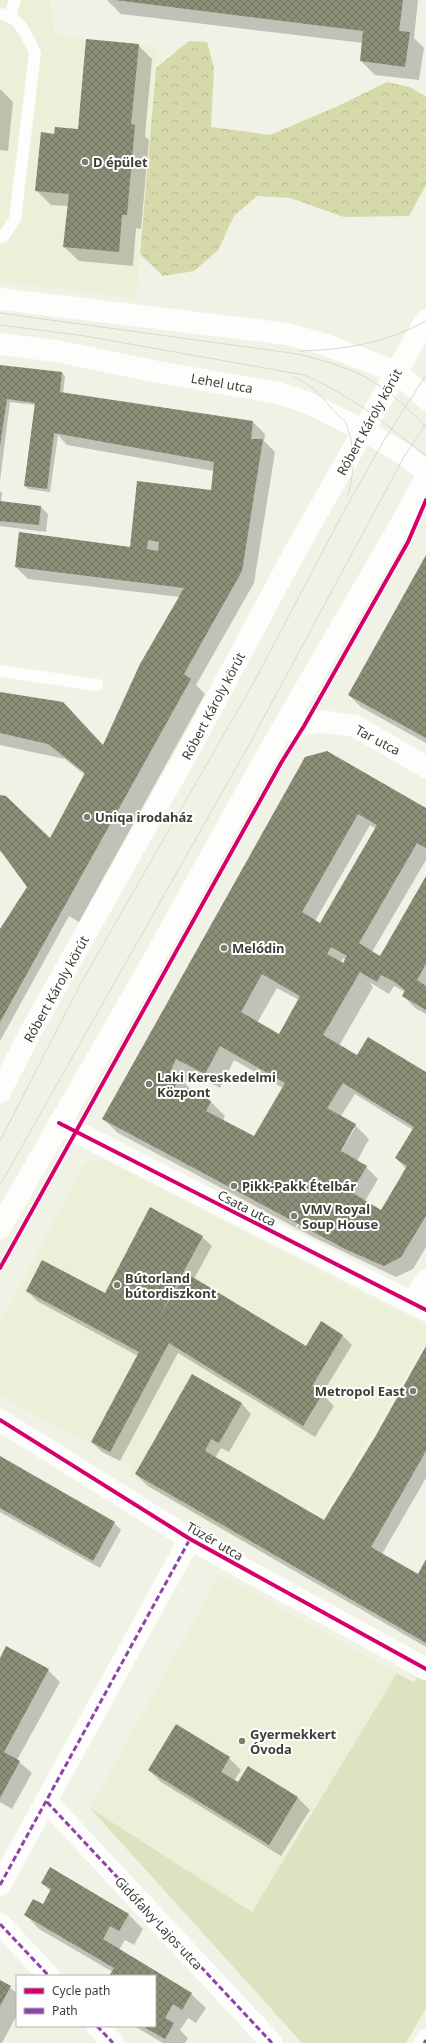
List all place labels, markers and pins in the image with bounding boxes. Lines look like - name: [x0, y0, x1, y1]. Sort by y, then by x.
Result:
- place label: D épület: [93, 153, 148, 171]
- marker: D épület: [80, 157, 90, 167]
- place label: Uniqa irodaház: [95, 808, 193, 826]
- marker: Uniqa irodaház: [82, 812, 92, 822]
- place label: Melódin: [232, 939, 285, 957]
- marker: Melódin: [219, 943, 229, 953]
- place label: Laki Kereskedelmi Központ: [157, 1068, 276, 1101]
- marker: Laki Kereskedelmi Központ: [144, 1079, 154, 1089]
- place label: Pikk-Pakk Ételbár: [242, 1177, 356, 1195]
- marker: Pikk-Pakk Ételbár: [229, 1181, 239, 1191]
- place label: VMV Royal Soup House: [302, 1200, 378, 1233]
- marker: VMV Royal Soup House: [289, 1211, 299, 1221]
- place label: Bútorland bútordiszkont: [125, 1269, 217, 1302]
- marker: Bútorland bútordiszkont: [112, 1280, 122, 1290]
- place label: Metropol East: [315, 1382, 405, 1400]
- marker: Metropol East: [408, 1386, 418, 1396]
- place label: Gyermekkert Óvoda: [250, 1725, 337, 1758]
- marker: Gyermekkert Óvoda: [237, 1736, 247, 1746]

